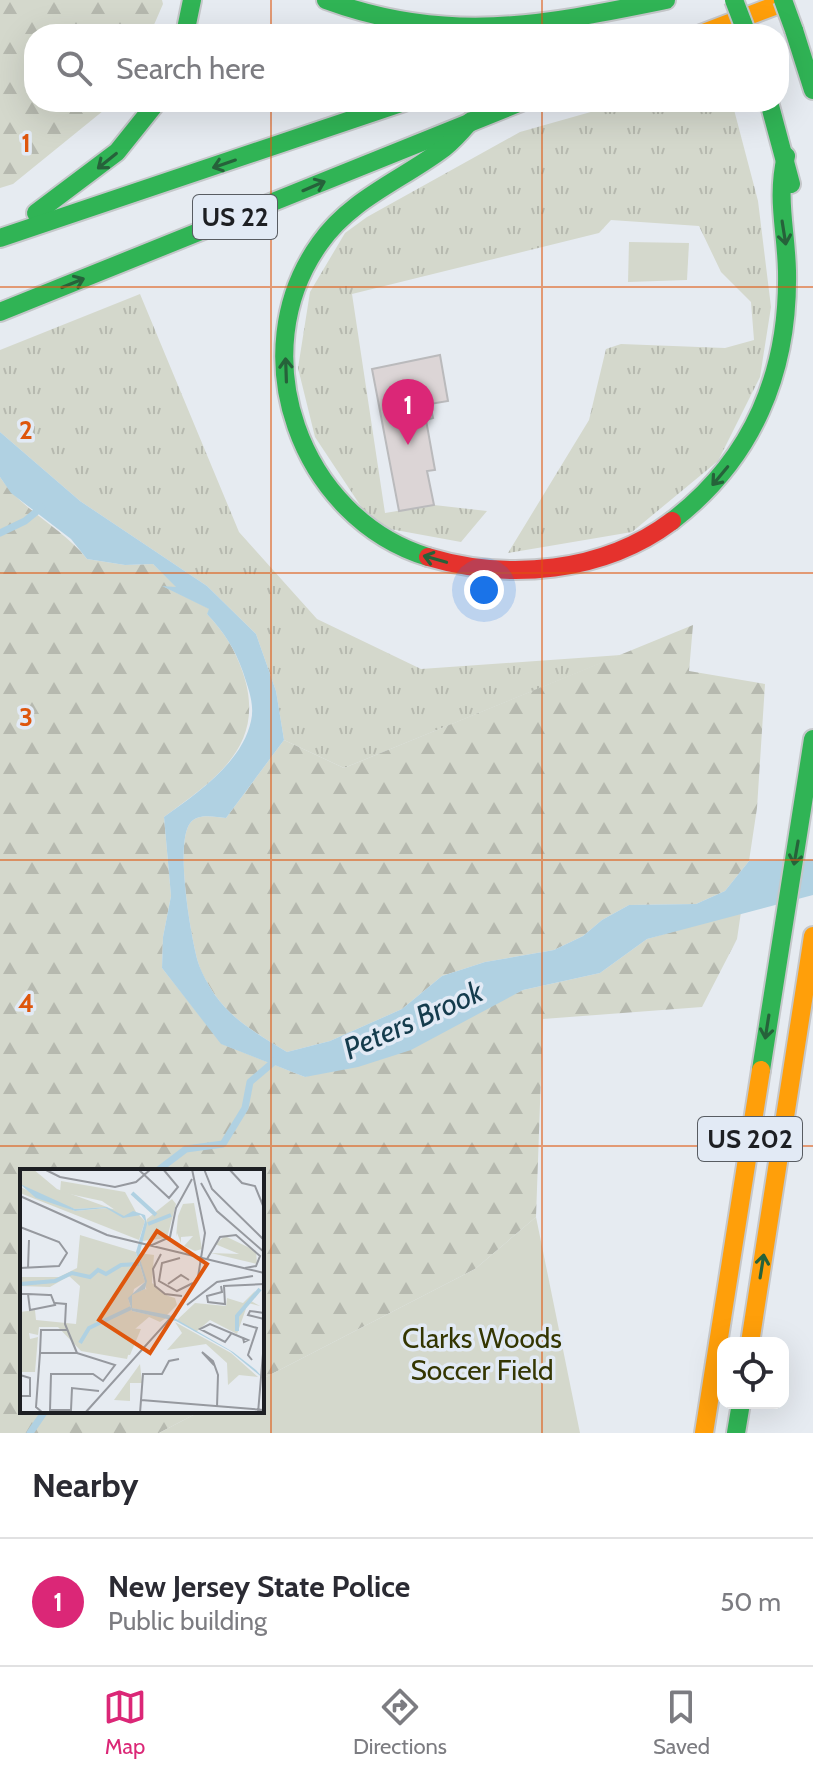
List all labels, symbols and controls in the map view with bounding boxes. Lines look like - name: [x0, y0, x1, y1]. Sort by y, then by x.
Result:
- search box: [24, 24, 789, 112]
- icon: search: [52, 46, 96, 90]
- text: Search here: [116, 50, 265, 87]
- text: 1: [21, 127, 31, 159]
- one-way arrow: [97, 152, 117, 170]
- one-way arrow: [212, 158, 237, 173]
- one-way arrow: [301, 178, 326, 192]
- road number: US 22: [193, 195, 277, 239]
- one-way arrow: [777, 220, 792, 245]
- one-way arrow: [60, 275, 85, 290]
- one-way arrow: [279, 357, 294, 384]
- pin: 1: [382, 379, 434, 445]
- text: 2: [19, 414, 33, 446]
- one-way arrow: [711, 465, 729, 486]
- one-way arrow: [422, 551, 448, 566]
- your location: [464, 570, 504, 610]
- text: 3: [19, 701, 33, 733]
- one-way arrow: [787, 840, 802, 866]
- water label: Peters Brook: [337, 972, 490, 1067]
- text: 4: [18, 987, 34, 1019]
- one-way arrow: [759, 1014, 774, 1039]
- road number: US 202: [698, 1117, 802, 1161]
- inset map: [20, 1169, 264, 1413]
- one-way arrow: [755, 1254, 770, 1279]
- park label: Clarks Woods Soccer Field: [402, 1321, 562, 1387]
- map controls: [717, 1337, 789, 1409]
- button: locate: [717, 1337, 789, 1409]
- text: Nearby: [32, 1464, 139, 1506]
- text: New Jersey State Police: [108, 1568, 410, 1605]
- text: 1: [53, 1586, 63, 1618]
- text: 50 m: [720, 1586, 781, 1618]
- text: Public building: [108, 1605, 267, 1637]
- tab: Map: [103, 1685, 147, 1760]
- tab: Directions: [353, 1685, 447, 1760]
- tab: Saved: [653, 1685, 710, 1760]

